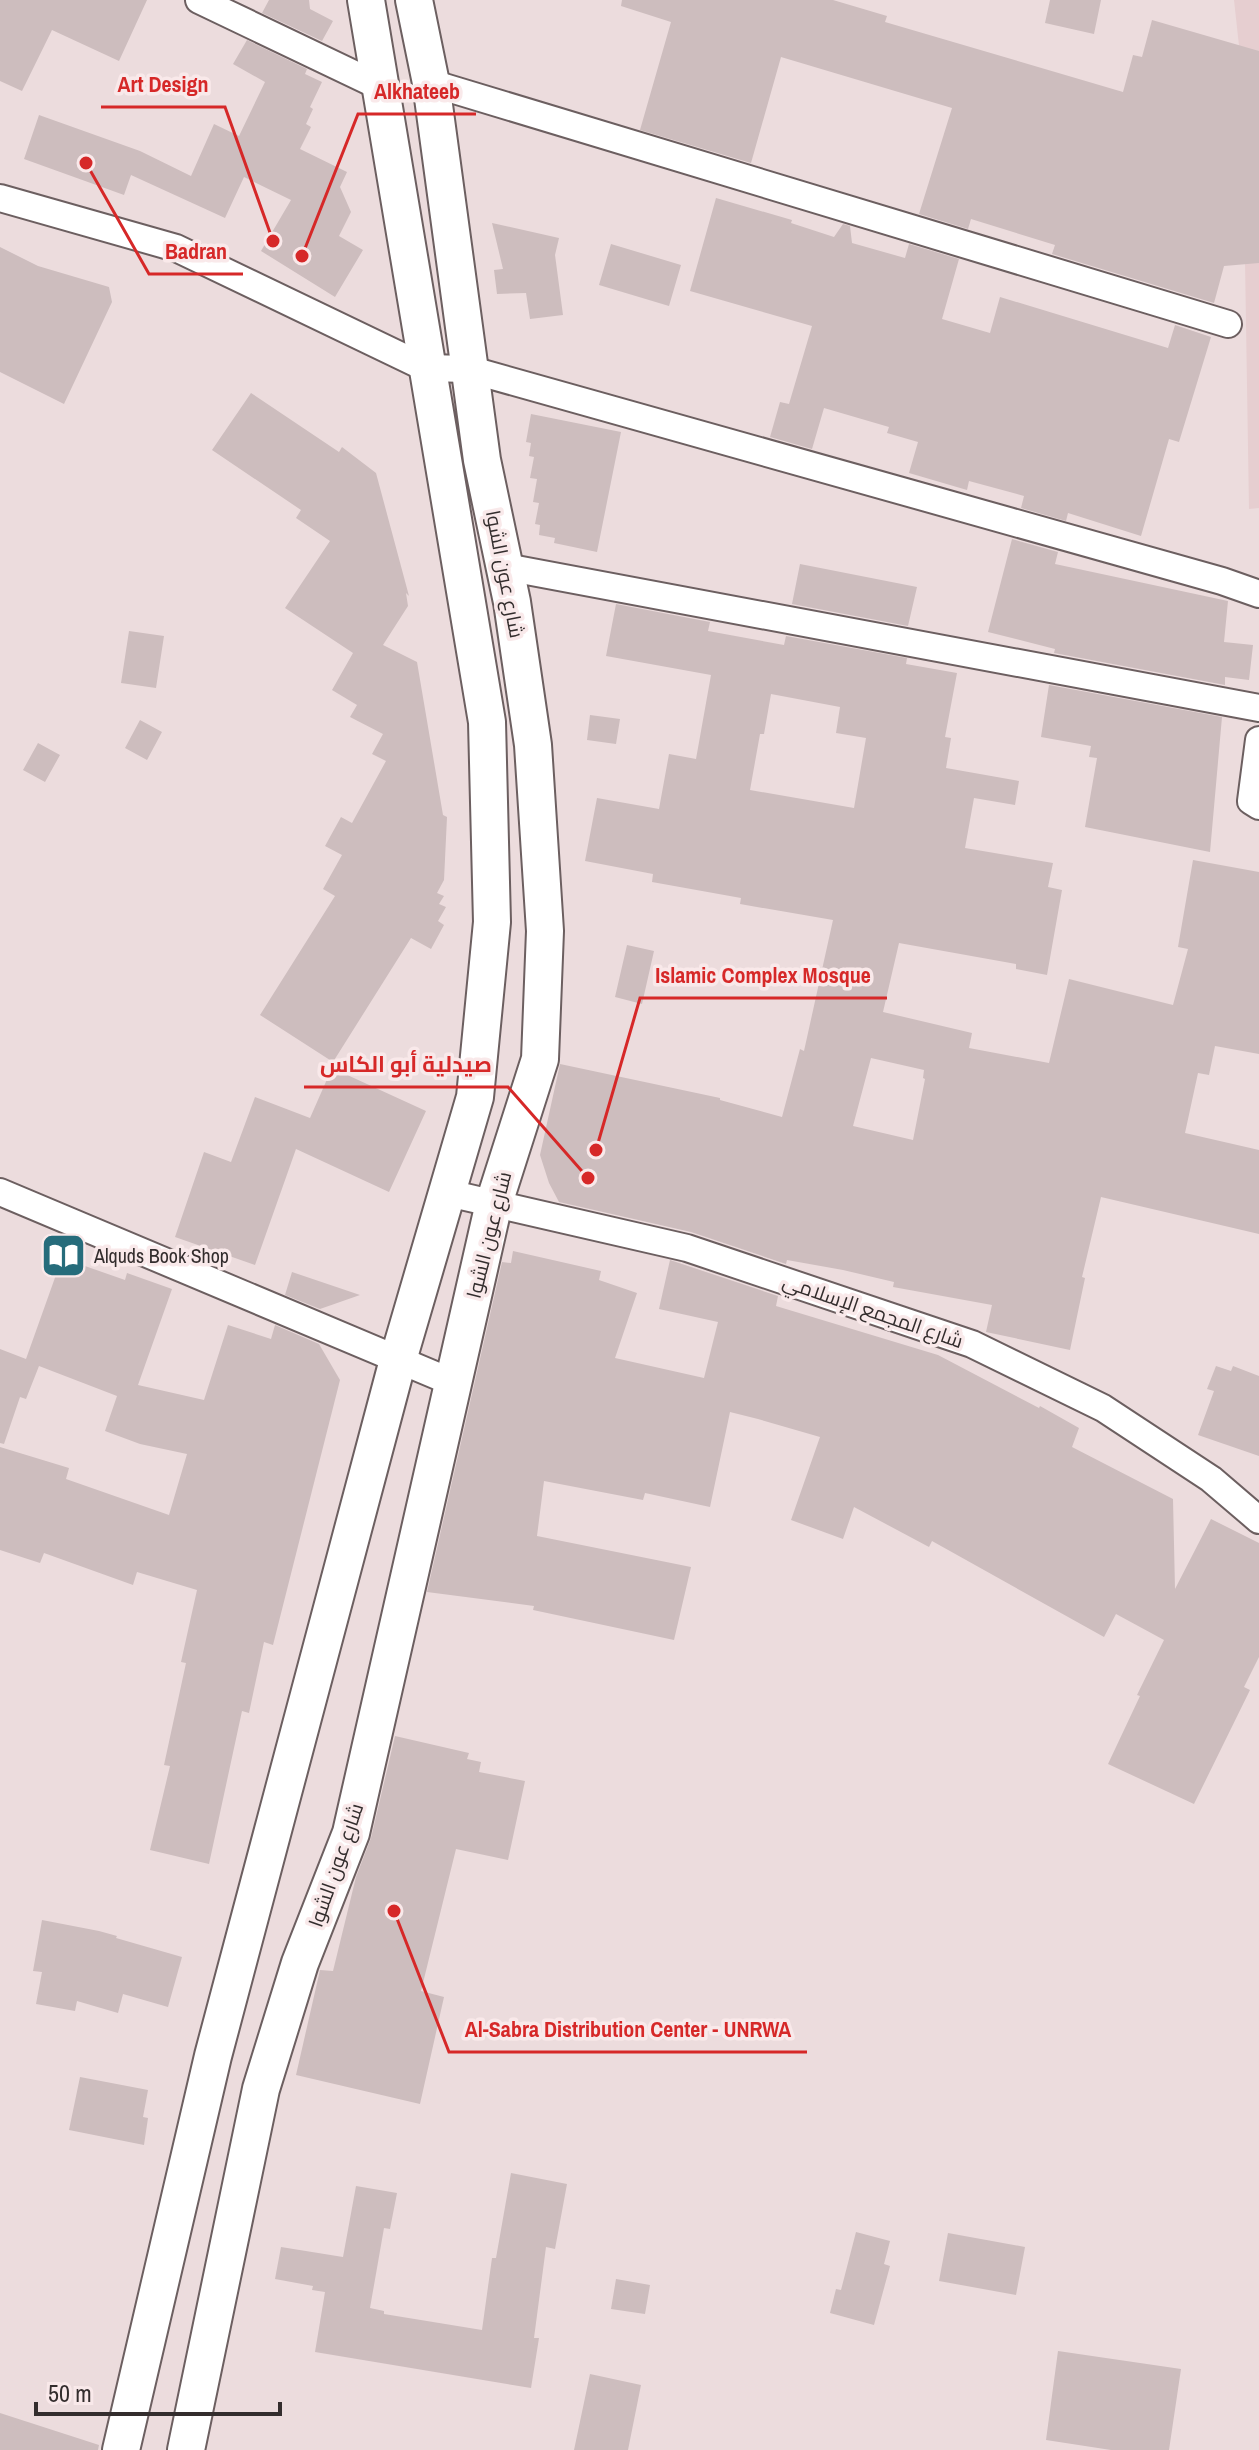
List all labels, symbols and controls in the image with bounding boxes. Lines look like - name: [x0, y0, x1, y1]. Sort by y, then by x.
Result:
- callout: Art Design: [101, 61, 225, 107]
- callout: Alkhateeb: [358, 68, 476, 114]
- text: Art Design: [117, 69, 209, 99]
- text: Alkhateeb: [374, 76, 460, 106]
- callout: Badran: [149, 228, 243, 274]
- text: Badran: [165, 236, 227, 266]
- street label: شارع عون الشوا: [479, 508, 531, 640]
- callout: Islamic Complex Mosque: [640, 952, 887, 998]
- text: Islamic Complex Mosque: [655, 960, 871, 990]
- callout: صيدلية أبو الكاس: [304, 1041, 508, 1087]
- text: صيدلية أبو الكاس: [320, 1049, 492, 1079]
- street label: شارع عون الشوا: [460, 1169, 518, 1301]
- library icon: Alquds Book Shop: [39, 1232, 87, 1280]
- place label: Alquds Book Shop: [93, 1242, 229, 1269]
- street label: شارع المجمع الإسلامي: [778, 1267, 967, 1357]
- street label: شارع عون الشوا: [302, 1799, 370, 1931]
- callout: Al-Sabra Distribution Center - UNRWA: [449, 2006, 807, 2052]
- text: Al-Sabra Distribution Center - UNRWA: [465, 2014, 791, 2044]
- scale bar: [36, 2366, 280, 2416]
- text: 50 m: [48, 2377, 92, 2409]

